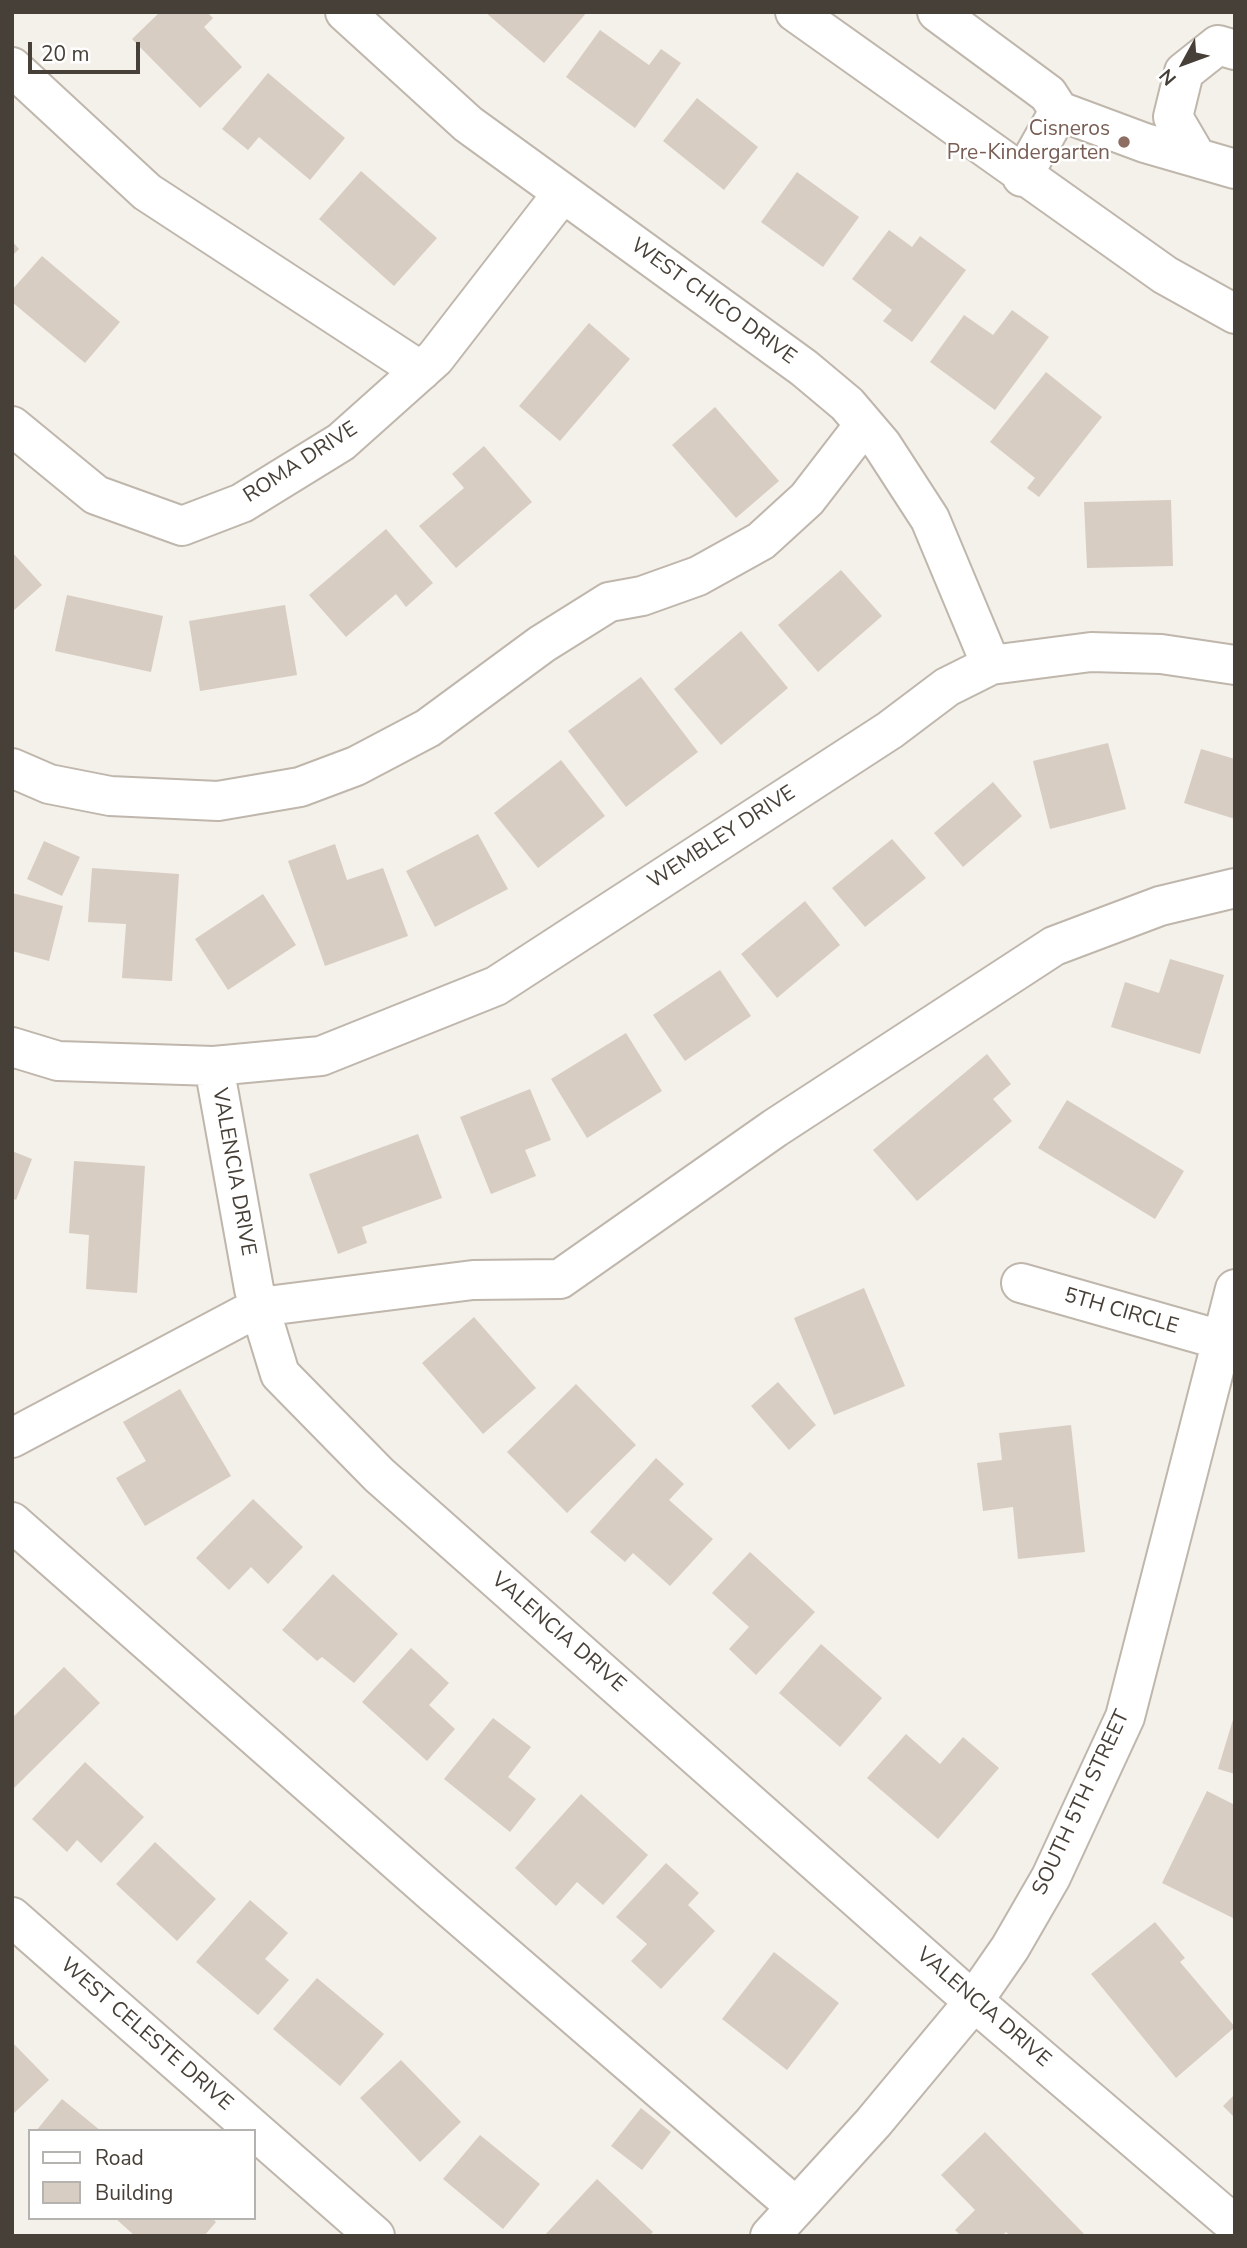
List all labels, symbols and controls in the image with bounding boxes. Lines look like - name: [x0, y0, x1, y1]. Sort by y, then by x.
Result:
- scale bar: [32, 28, 144, 72]
- north arrow: [1149, 28, 1219, 98]
- text: 20 m: [41, 40, 90, 68]
- text: N: [1154, 63, 1183, 91]
- place label: Cisneros Pre-Kindergarten: [947, 117, 1110, 167]
- marker: Cisneros Pre-Kindergarten: [1116, 134, 1132, 150]
- street label: WEST CHICO DRIVE: [625, 234, 801, 370]
- street label: ROMA DRIVE: [239, 417, 363, 509]
- street label: WEMBLEY DRIVE: [644, 781, 800, 895]
- street label: VALENCIA DRIVE: [206, 1086, 260, 1258]
- street label: 5TH CIRCLE: [1061, 1284, 1181, 1340]
- street label: VALENCIA DRIVE: [486, 1568, 630, 1698]
- street label: SOUTH 5TH STREET: [1028, 1707, 1136, 1899]
- street label: VALENCIA DRIVE: [911, 1943, 1055, 2073]
- street label: WEST CELESTE DRIVE: [55, 1953, 237, 2117]
- legend: [28, 2129, 256, 2220]
- text: Road: [95, 2144, 144, 2172]
- text: Building: [95, 2179, 173, 2207]

